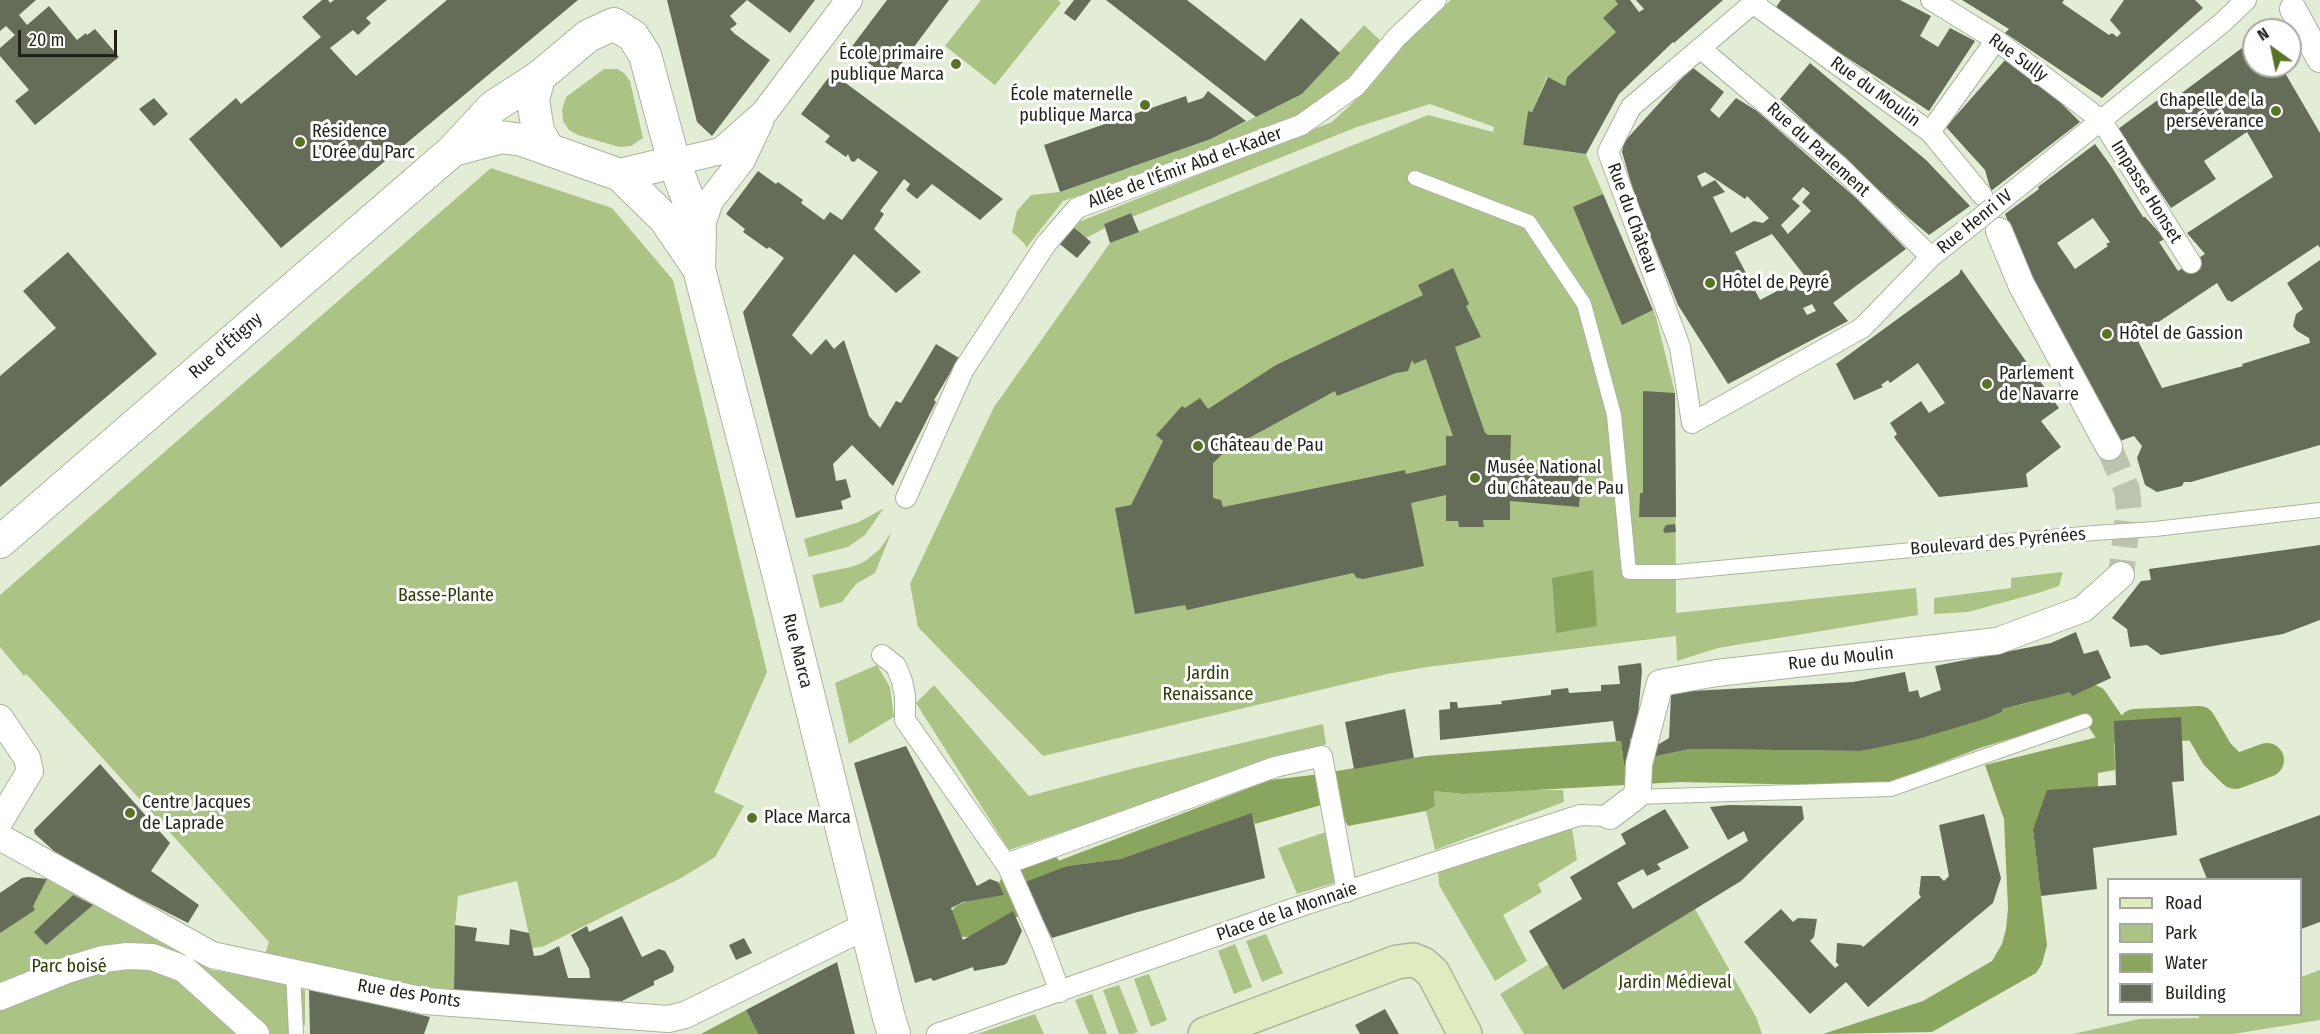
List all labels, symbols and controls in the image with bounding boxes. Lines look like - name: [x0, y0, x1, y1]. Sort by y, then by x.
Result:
- scale bar: [21, 18, 120, 56]
- north arrow: [2242, 18, 2302, 78]
- text: N: [2254, 24, 2272, 45]
- text: 20 m: [29, 29, 64, 51]
- street label: Rue Sully: [1984, 29, 2052, 87]
- place label: École primaire publique Marca: [830, 43, 944, 86]
- street label: Rue du Moulin: [1826, 52, 1924, 132]
- marker: École primaire publique Marca: [949, 57, 963, 71]
- place label: École maternelle publique Marca: [1010, 84, 1133, 127]
- place label: Chapelle de la persévérance: [2159, 90, 2264, 132]
- marker: École maternelle publique Marca: [1138, 98, 1152, 112]
- street label: Rue du Parlement: [1762, 98, 1874, 202]
- marker: Chapelle de la persévérance: [2269, 104, 2283, 118]
- place label: Résidence L'Orée du Parc: [312, 121, 415, 164]
- street label: Allée de l'Émir Abd el-Kader: [1085, 123, 1285, 213]
- marker: Résidence L'Orée du Parc: [293, 135, 307, 149]
- street label: Impasse Honset: [2106, 137, 2186, 247]
- street label: Rue du Château: [1602, 160, 1662, 276]
- street label: Rue Henri IV: [1933, 185, 2017, 259]
- place label: Hôtel de Peyré: [1722, 272, 1829, 294]
- marker: Hôtel de Peyré: [1703, 276, 1717, 290]
- street label: Rue d'Étigny: [185, 308, 267, 384]
- place label: Hôtel de Gassion: [2119, 323, 2243, 345]
- marker: Hôtel de Gassion: [2100, 327, 2114, 341]
- place label: Parlement de Navarre: [1999, 363, 2079, 406]
- marker: Parlement de Navarre: [1980, 377, 1994, 391]
- place label: Château de Pau: [1210, 435, 1324, 457]
- marker: Château de Pau: [1191, 439, 1205, 453]
- place label: Musée National du Château de Pau: [1487, 457, 1624, 500]
- marker: Musée National du Château de Pau: [1468, 471, 1482, 485]
- street label: Boulevard des Pyrénées: [1909, 524, 2087, 560]
- park label: Basse-Plante: [398, 585, 494, 607]
- street label: Rue Marca: [777, 611, 817, 691]
- street label: Rue du Moulin: [1787, 643, 1895, 675]
- park label: Jardin Renaissance: [1163, 663, 1253, 706]
- place label: Centre Jacques de Laprade: [142, 792, 251, 834]
- marker: Centre Jacques de Laprade: [123, 806, 137, 820]
- place label: Place Marca: [764, 807, 851, 829]
- marker: Place Marca: [745, 811, 759, 825]
- street label: Place de la Monnaie: [1214, 878, 1360, 946]
- legend: [2107, 878, 2302, 1016]
- text: Road: [2165, 892, 2202, 914]
- text: Park: [2165, 922, 2197, 944]
- text: Water: [2165, 952, 2208, 974]
- park label: Parc boisé: [31, 956, 107, 978]
- park label: Jardin Médieval: [1618, 972, 1732, 994]
- street label: Rue des Ponts: [356, 975, 462, 1013]
- text: Building: [2165, 982, 2226, 1004]

